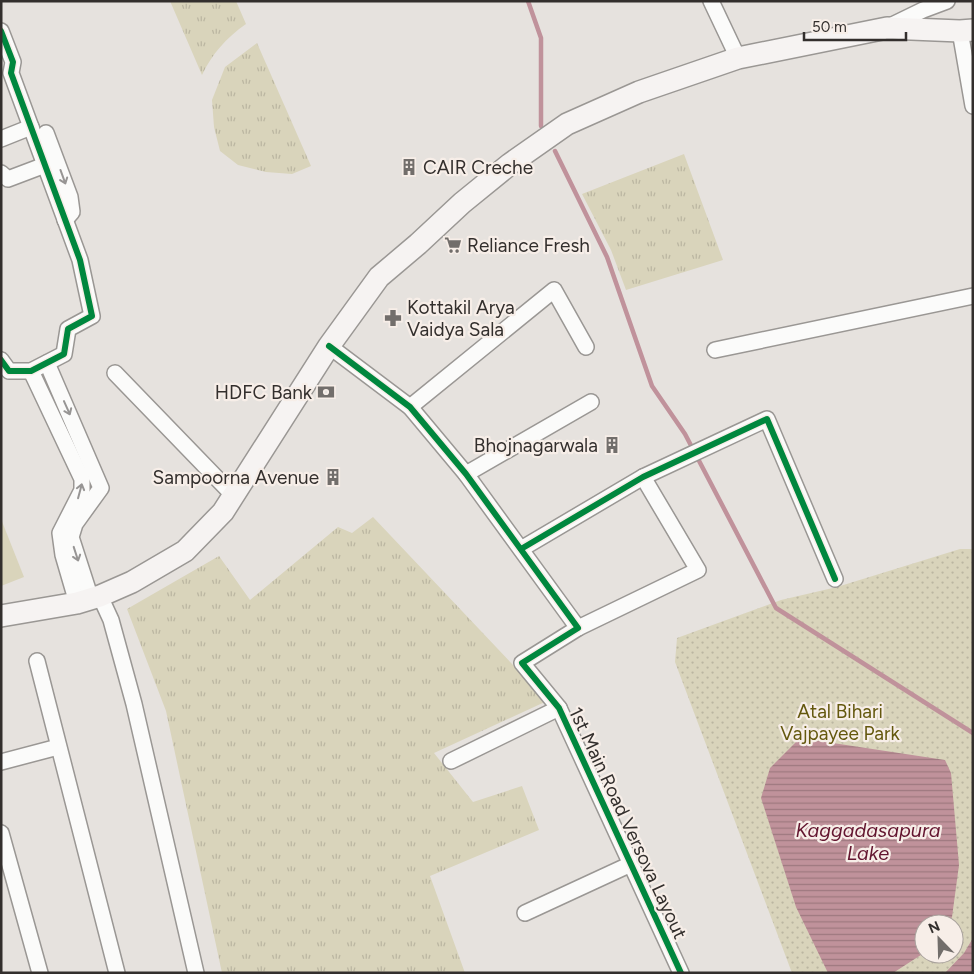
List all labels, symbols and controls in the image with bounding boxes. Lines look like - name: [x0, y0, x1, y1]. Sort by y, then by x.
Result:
- scale bar: [804, 10, 906, 42]
- text: 50 m: [812, 18, 847, 36]
- place label: CAIR Creche: [423, 156, 533, 179]
- building icon: CAIR Creche: [399, 157, 419, 177]
- one-way arrow: [59, 170, 68, 185]
- place label: Reliance Fresh: [467, 234, 590, 257]
- supermarket icon: Reliance Fresh: [443, 235, 463, 255]
- place label: Kottakil Arya Vaidya Sala: [407, 296, 515, 341]
- pharmacy icon: Kottakil Arya Vaidya Sala: [383, 308, 403, 328]
- place label: HDFC Bank: [215, 381, 313, 404]
- bank icon: HDFC Bank: [316, 382, 336, 402]
- one-way arrow: [62, 400, 72, 415]
- place label: Bhojnagarwala: [474, 434, 598, 457]
- building icon: Bhojnagarwala: [602, 435, 622, 455]
- place label: Sampoorna Avenue: [153, 466, 319, 489]
- building icon: Sampoorna Avenue: [323, 467, 343, 487]
- one-way arrow: [75, 483, 85, 499]
- one-way arrow: [72, 546, 82, 562]
- park label: Atal Bihari Vajpayee Park: [780, 700, 900, 745]
- street label: 1st Main Road Versova Layout: [564, 703, 692, 943]
- water label: Kaggadasapura Lake: [795, 818, 941, 865]
- north arrow: [914, 914, 964, 964]
- text: N: [926, 918, 942, 937]

